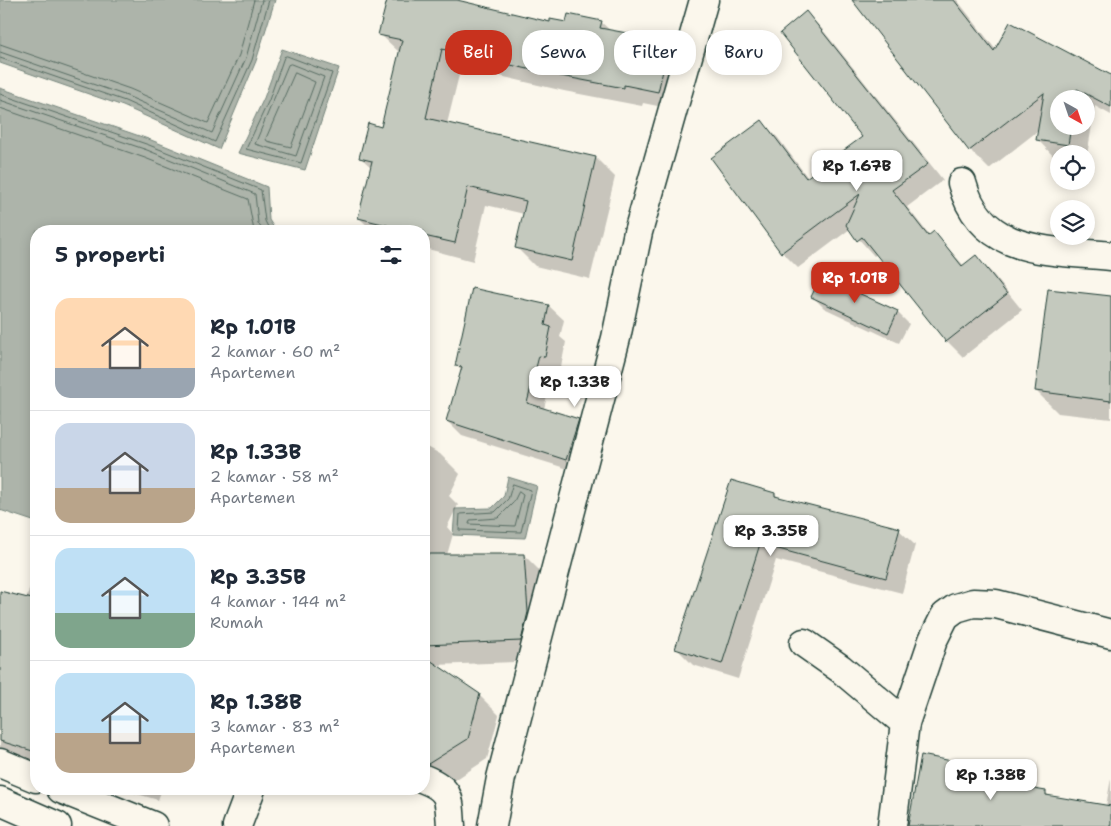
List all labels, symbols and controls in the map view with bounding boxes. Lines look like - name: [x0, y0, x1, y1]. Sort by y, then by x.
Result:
- chip: Beli: [445, 30, 512, 75]
- chip: Sewa: [522, 30, 604, 75]
- chip: Filter: [614, 30, 696, 75]
- chip: Baru: [706, 30, 782, 75]
- north arrow: [1050, 90, 1095, 135]
- map controls: [1050, 90, 1095, 245]
- button: locate: [1050, 145, 1095, 190]
- pin: Rp 1.67B: [805, 150, 909, 192]
- text: Rp 1.67B: [822, 155, 892, 176]
- button: layers: [1050, 200, 1095, 245]
- text: 5 properti: [55, 241, 165, 269]
- icon: filters: [377, 241, 405, 269]
- pin: Rp 1.01B: [803, 262, 907, 304]
- text: Rp 1.01B: [822, 267, 888, 288]
- text: Rp 1.01B: [210, 313, 296, 341]
- icon: home: [95, 318, 155, 378]
- text: 2 kamar · 60 m²: [210, 341, 340, 362]
- text: Apartemen: [210, 362, 295, 383]
- pin: Rp 1.33B: [523, 366, 627, 408]
- text: Rp 1.33B: [540, 371, 610, 392]
- text: Rp 1.33B: [210, 438, 302, 466]
- icon: home: [95, 443, 155, 503]
- text: 2 kamar · 58 m²: [210, 466, 339, 487]
- text: Apartemen: [210, 487, 295, 508]
- pin: Rp 3.35B: [719, 514, 823, 557]
- text: Rp 3.35B: [734, 520, 808, 541]
- text: Rp 3.35B: [210, 563, 306, 591]
- icon: home: [95, 568, 155, 628]
- text: 4 kamar · 144 m²: [210, 591, 346, 612]
- text: Rumah: [210, 612, 264, 633]
- text: Rp 1.38B: [210, 688, 302, 716]
- icon: home: [95, 693, 155, 753]
- text: 3 kamar · 83 m²: [210, 716, 340, 737]
- text: Apartemen: [210, 737, 295, 758]
- pin: Rp 1.38B: [939, 758, 1043, 801]
- text: Rp 1.38B: [956, 764, 1026, 785]

